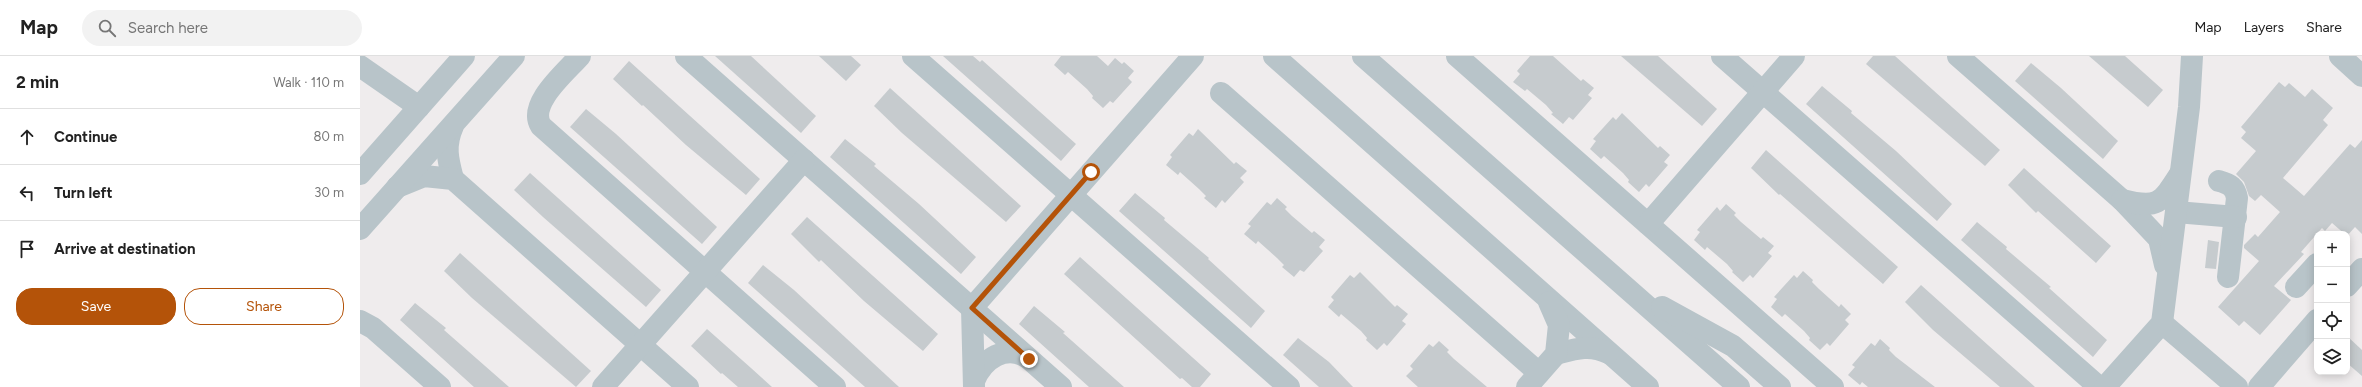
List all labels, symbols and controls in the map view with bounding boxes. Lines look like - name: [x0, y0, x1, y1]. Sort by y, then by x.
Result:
- search box: [82, 10, 362, 46]
- text: Map: [20, 16, 58, 39]
- icon: search: [96, 17, 118, 39]
- text: Search here: [128, 19, 208, 37]
- text: Map: [2194, 19, 2222, 36]
- text: Layers: [2244, 19, 2284, 36]
- text: Share: [2306, 19, 2342, 36]
- text: 2 min: [16, 72, 59, 92]
- text: Walk · 110 m: [273, 75, 344, 90]
- icon: ahead: [16, 126, 38, 148]
- text: Continue: [54, 128, 117, 146]
- text: 80 m: [313, 129, 344, 144]
- route start: [1082, 163, 1100, 181]
- icon: left: [16, 182, 38, 204]
- text: Turn left: [54, 184, 112, 202]
- text: 30 m: [314, 185, 344, 200]
- map controls: [2314, 231, 2350, 375]
- button: +: [2314, 231, 2350, 267]
- icon: arrive: [16, 238, 38, 260]
- text: Arrive at destination: [54, 240, 195, 258]
- button: −: [2314, 267, 2350, 303]
- button: Save: [16, 288, 176, 325]
- button: Share: [184, 288, 344, 325]
- button: locate: [2314, 303, 2350, 339]
- button: layers: [2314, 339, 2350, 375]
- route end: [1020, 350, 1038, 368]

